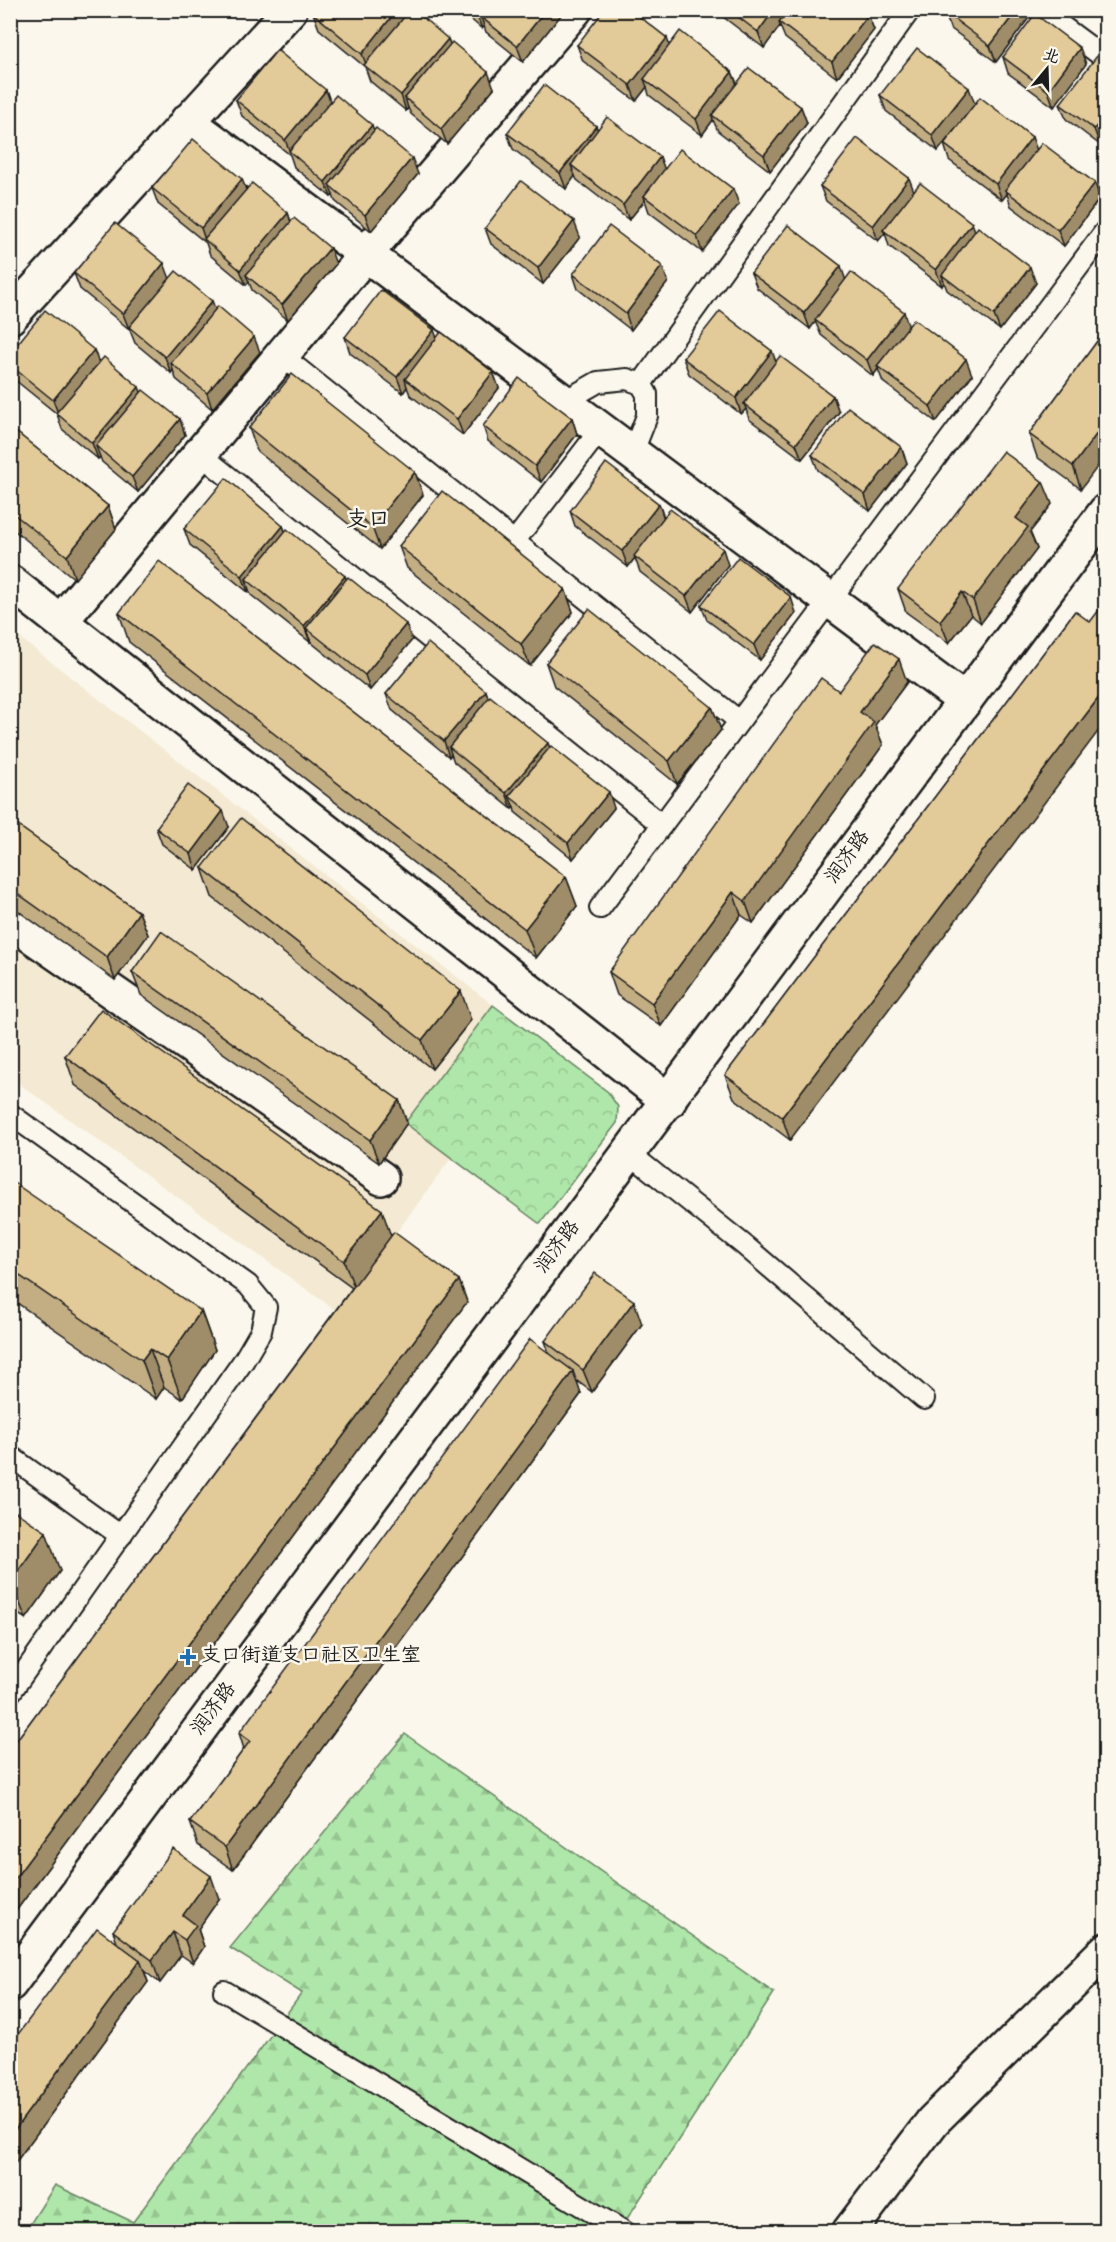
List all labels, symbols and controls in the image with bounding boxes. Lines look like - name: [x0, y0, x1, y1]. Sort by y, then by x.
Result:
- north arrow: [1017, 39, 1077, 99]
- text: 北: [1040, 46, 1062, 70]
- district label: 支口: [346, 507, 390, 535]
- street label: 润济路: [820, 825, 877, 889]
- street label: 润济路: [530, 1215, 587, 1279]
- place label: 支口街道支口社区卫生室: [201, 1644, 421, 1669]
- marker: 支口街道支口社区卫生室: [179, 1648, 197, 1666]
- street label: 润济路: [186, 1677, 243, 1741]

